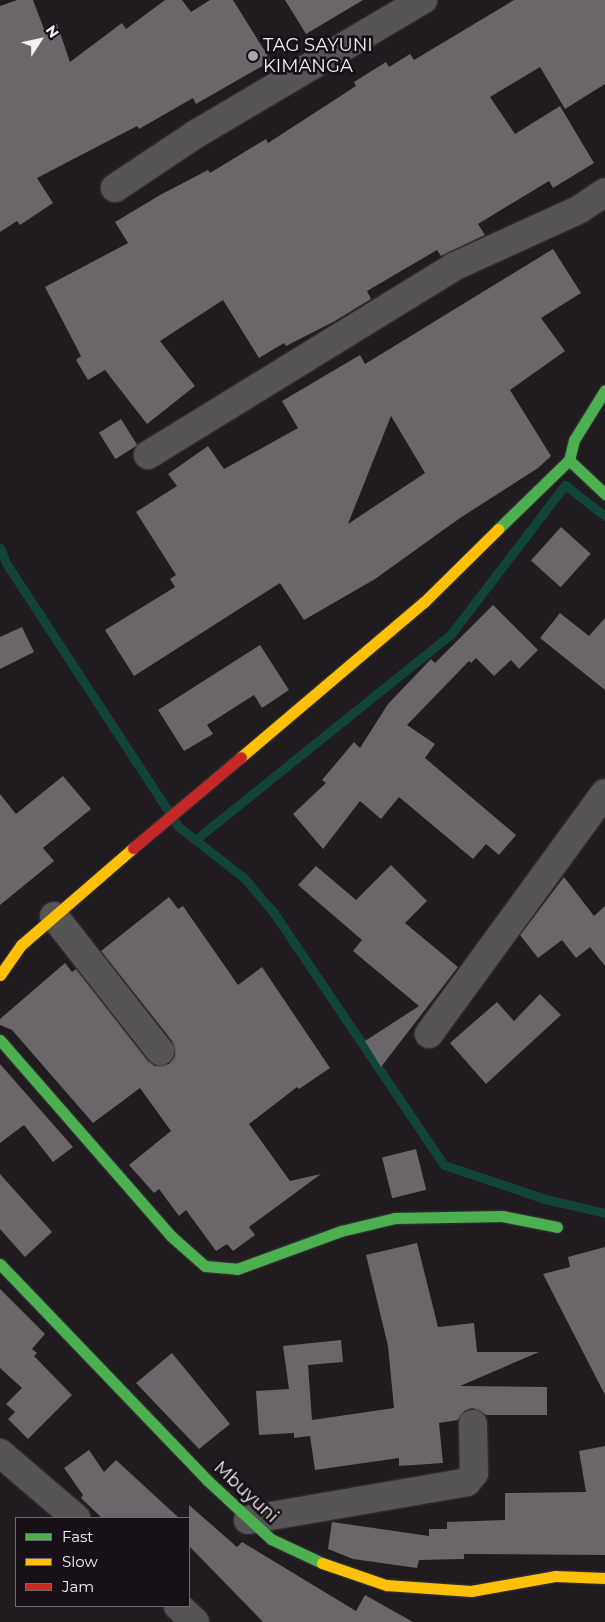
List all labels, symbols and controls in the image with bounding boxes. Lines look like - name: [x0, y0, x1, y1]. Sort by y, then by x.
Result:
- north arrow: [15, 15, 65, 65]
- text: N: [42, 22, 63, 41]
- place label: TAG SAYUNI KIMANGA: [263, 35, 373, 78]
- marker: TAG SAYUNI KIMANGA: [247, 50, 259, 62]
- street label: Mbuyuni: [209, 1457, 283, 1527]
- legend: [15, 1517, 190, 1607]
- text: Fast: [62, 1527, 93, 1546]
- text: Slow: [62, 1552, 98, 1571]
- text: Jam: [62, 1577, 94, 1596]

